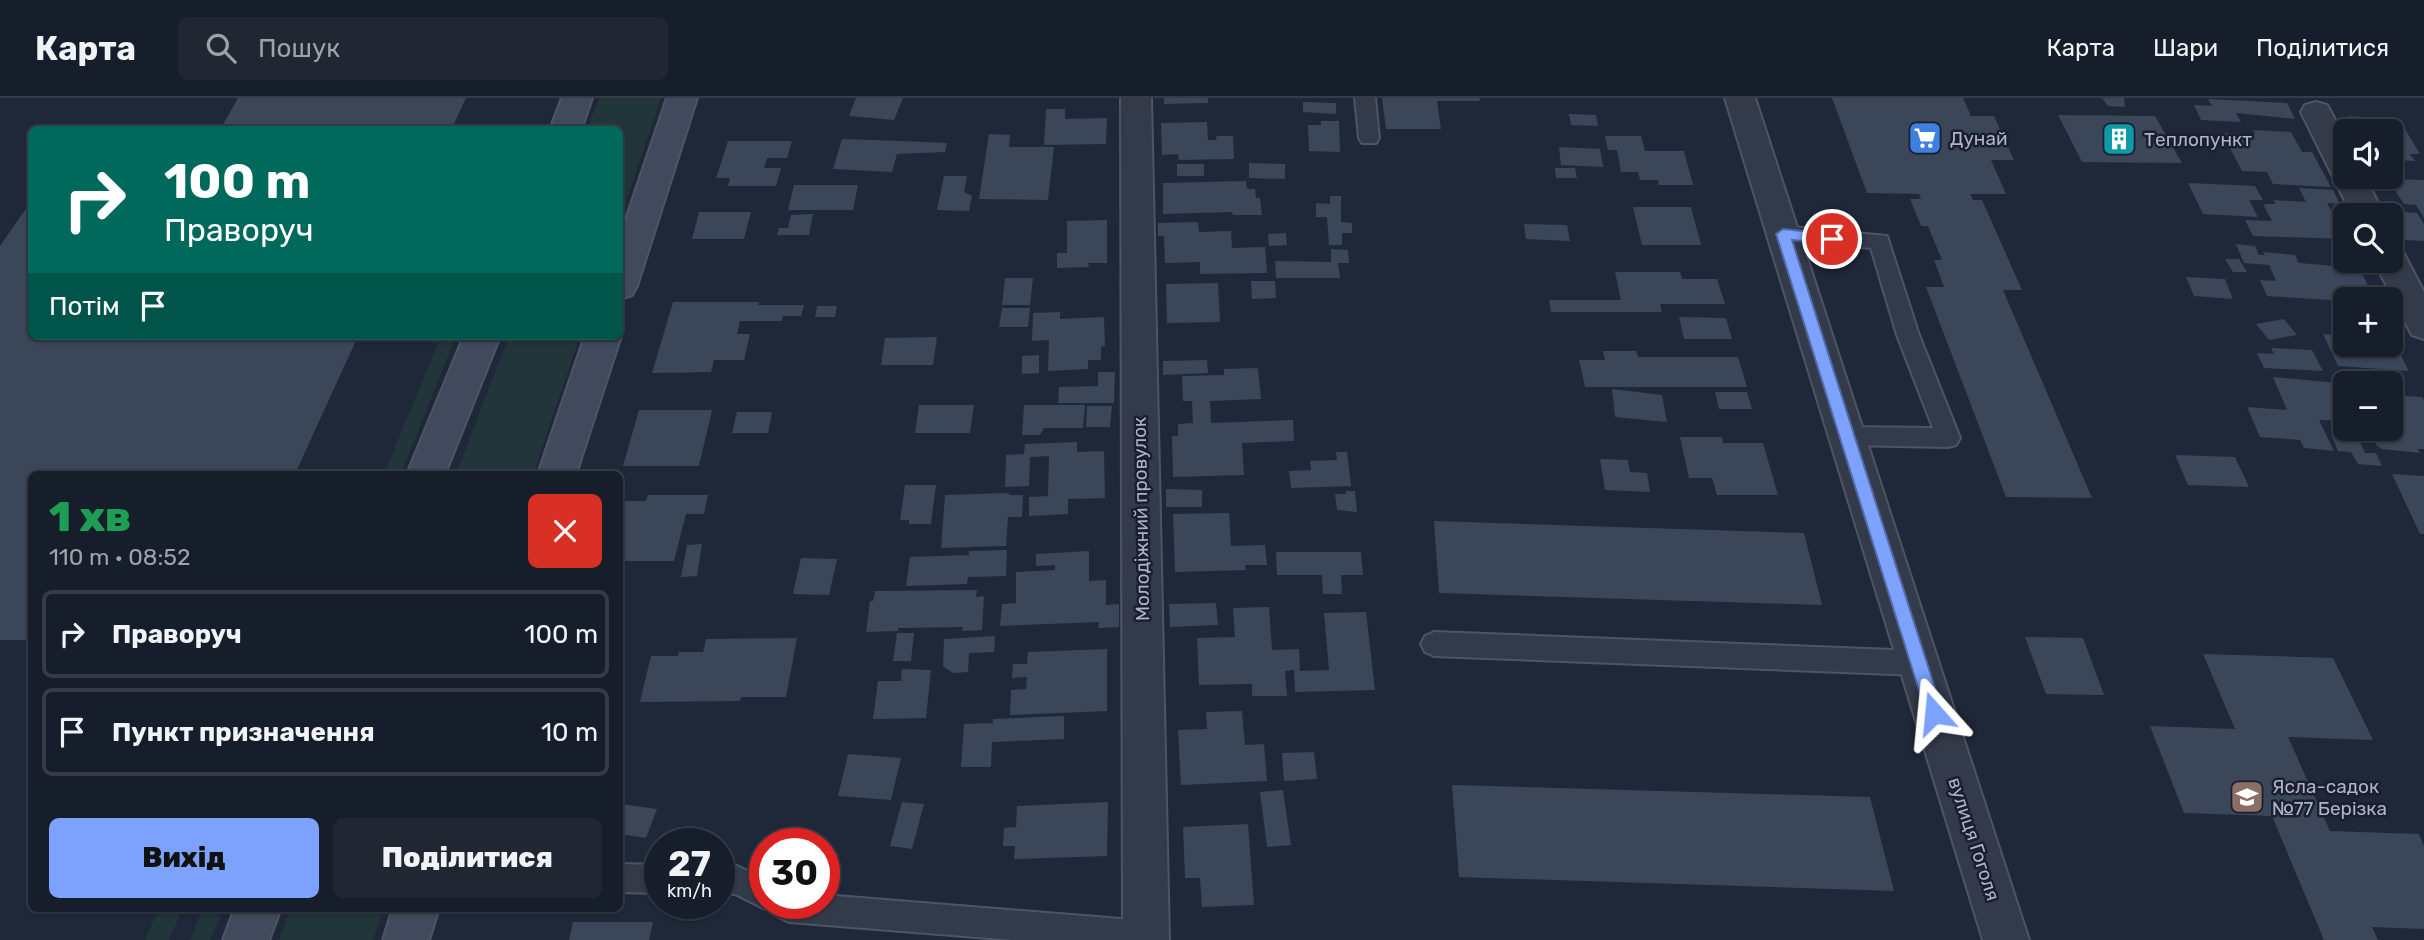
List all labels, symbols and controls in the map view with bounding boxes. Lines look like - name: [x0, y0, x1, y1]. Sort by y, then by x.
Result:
- search box: [178, 17, 668, 80]
- text: Карта: [35, 29, 136, 68]
- icon: search: [202, 29, 240, 67]
- text: Пошук: [258, 33, 340, 64]
- text: Карта: [2046, 34, 2115, 62]
- text: Шари: [2153, 34, 2218, 62]
- text: Поділитися: [2256, 34, 2389, 62]
- supermarket icon: Дунай: [1906, 119, 1944, 157]
- map controls: [2333, 119, 2403, 441]
- button: sound: [2333, 119, 2403, 189]
- building icon: Теплопункт: [2100, 120, 2138, 158]
- place label: Дунай: [1950, 127, 2008, 150]
- place label: Теплопункт: [2144, 128, 2252, 151]
- text: 100 m: [164, 152, 310, 210]
- icon: right: [49, 154, 140, 245]
- button: search: [2333, 203, 2403, 273]
- pin: [1802, 209, 1862, 269]
- text: Праворуч: [164, 211, 313, 249]
- icon: arrive: [1813, 220, 1851, 258]
- icon: arrive: [134, 287, 172, 325]
- button: +: [2333, 287, 2403, 357]
- text: Потім: [49, 291, 120, 322]
- button: −: [2333, 371, 2403, 441]
- street label: Молодіжний провулок: [1128, 417, 1154, 621]
- text: 1 хв: [49, 492, 131, 542]
- button: close: [528, 494, 602, 568]
- text: 110 m · 08:52: [49, 543, 191, 571]
- icon: right: [53, 615, 91, 653]
- text: Праворуч: [112, 619, 242, 650]
- text: 100 m: [524, 619, 598, 650]
- position arrow: [1897, 676, 1971, 750]
- icon: arrive: [53, 713, 91, 751]
- text: Пункт призначення: [112, 717, 375, 748]
- text: 10 m: [541, 717, 598, 748]
- street label: вулиця Гоголя: [1943, 774, 2005, 904]
- place label: Ясла-садок №77 Берізка: [2272, 775, 2387, 820]
- school or university icon: Ясла-садок №77 Берізка: [2228, 778, 2266, 816]
- button: Вихід: [49, 818, 319, 898]
- button: Поділитися: [333, 818, 602, 898]
- speed limit sign: 30: [749, 828, 840, 919]
- text: 27: [668, 843, 711, 885]
- text: km/h: [667, 880, 712, 902]

